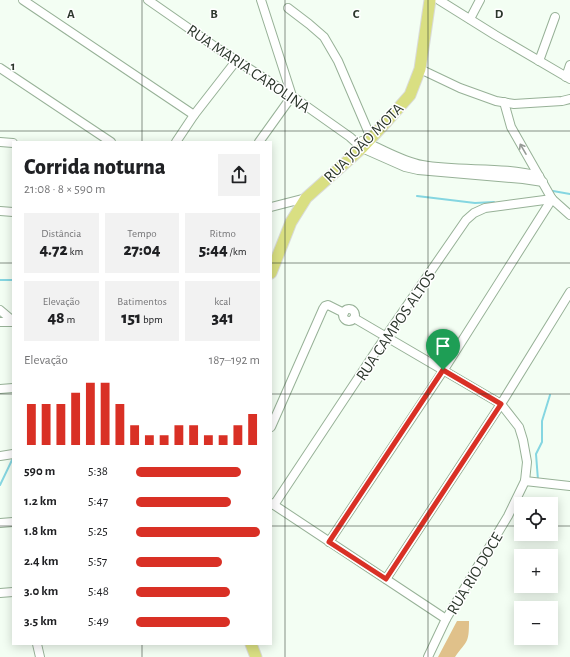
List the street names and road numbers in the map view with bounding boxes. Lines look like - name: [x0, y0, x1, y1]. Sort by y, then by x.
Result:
- street label: RUA MARIA CAROLINA: [184, 22, 313, 116]
- street label: RUA JOÃO MOTA: [320, 99, 406, 185]
- street label: RUA CAMPOS ALTOS: [353, 268, 439, 384]
- street label: RUA RIO DOCE: [444, 530, 506, 617]

